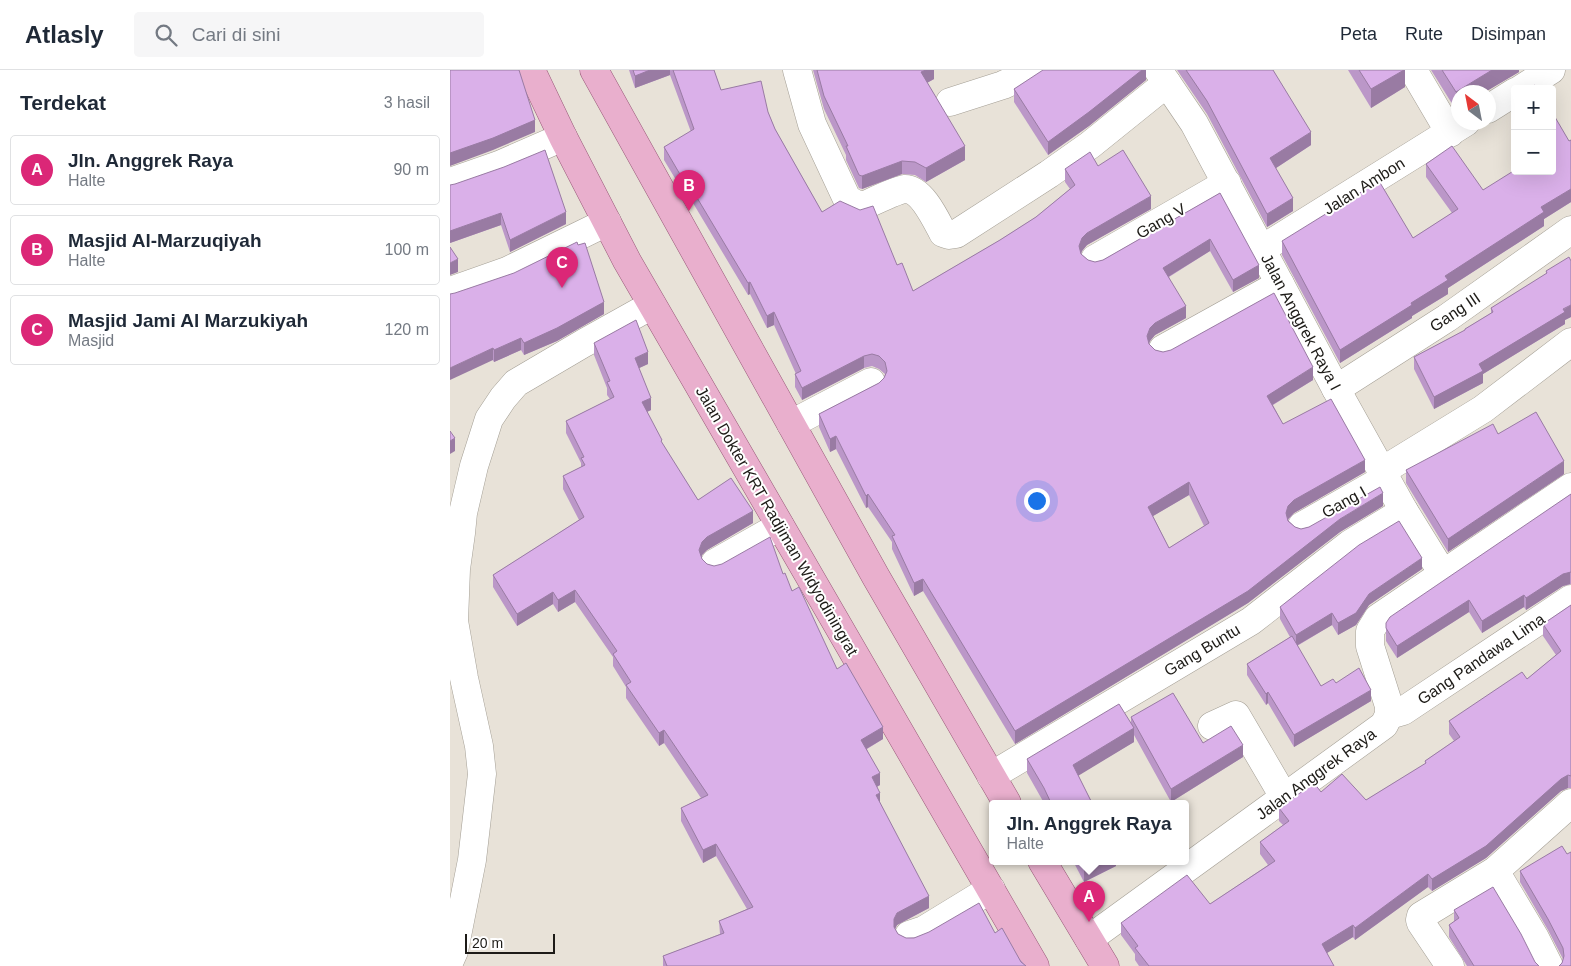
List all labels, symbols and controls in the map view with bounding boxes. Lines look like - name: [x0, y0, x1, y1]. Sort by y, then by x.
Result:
- search box: [134, 12, 484, 57]
- text: Atlasly: [25, 21, 104, 48]
- icon: search: [152, 21, 180, 49]
- text: Cari di sini: [192, 24, 280, 45]
- text: Peta: [1340, 24, 1377, 44]
- text: Rute: [1405, 24, 1443, 44]
- text: Disimpan: [1471, 24, 1546, 44]
- north arrow: [1451, 85, 1496, 130]
- map controls: [1511, 85, 1556, 175]
- button: +: [1511, 85, 1556, 130]
- text: Terdekat: [20, 91, 106, 114]
- text: 3 hasil: [384, 94, 430, 111]
- button: −: [1511, 130, 1556, 175]
- text: Jln. Anggrek Raya: [68, 150, 233, 171]
- street label: Jalan Ambon: [1320, 154, 1408, 218]
- text: A: [31, 161, 43, 178]
- text: 90 m: [393, 161, 429, 178]
- pin: B: [673, 170, 705, 211]
- text: Halte: [68, 172, 105, 189]
- street label: Gang V: [1133, 200, 1189, 242]
- text: Masjid Al-Marzuqiyah: [68, 230, 262, 251]
- text: B: [31, 241, 43, 258]
- text: 100 m: [385, 241, 429, 258]
- pin: C: [546, 247, 578, 288]
- street label: Jalan Anggrek Raya I: [1258, 251, 1344, 393]
- text: Halte: [68, 252, 105, 269]
- street label: Gang III: [1427, 289, 1483, 335]
- text: Masjid Jami Al Marzukiyah: [68, 310, 308, 331]
- text: C: [31, 321, 43, 338]
- text: 120 m: [385, 321, 429, 338]
- text: Masjid: [68, 332, 114, 349]
- street label: Jalan Dokter KRT Radjiman Widyodiningrat: [693, 383, 862, 659]
- street label: Gang I: [1319, 483, 1369, 521]
- your location: [1024, 488, 1050, 514]
- street label: Gang Pandawa Lima: [1414, 610, 1548, 708]
- street label: Gang Buntu: [1161, 621, 1243, 679]
- street label: Jalan Anggrek Raya: [1253, 725, 1379, 823]
- popup: [989, 800, 1189, 865]
- text: Jln. Anggrek Raya: [1006, 813, 1172, 834]
- text: Halte: [1006, 835, 1044, 852]
- pin: A: [1073, 881, 1105, 922]
- scale bar: [465, 931, 555, 954]
- text: 20 m: [472, 935, 503, 951]

